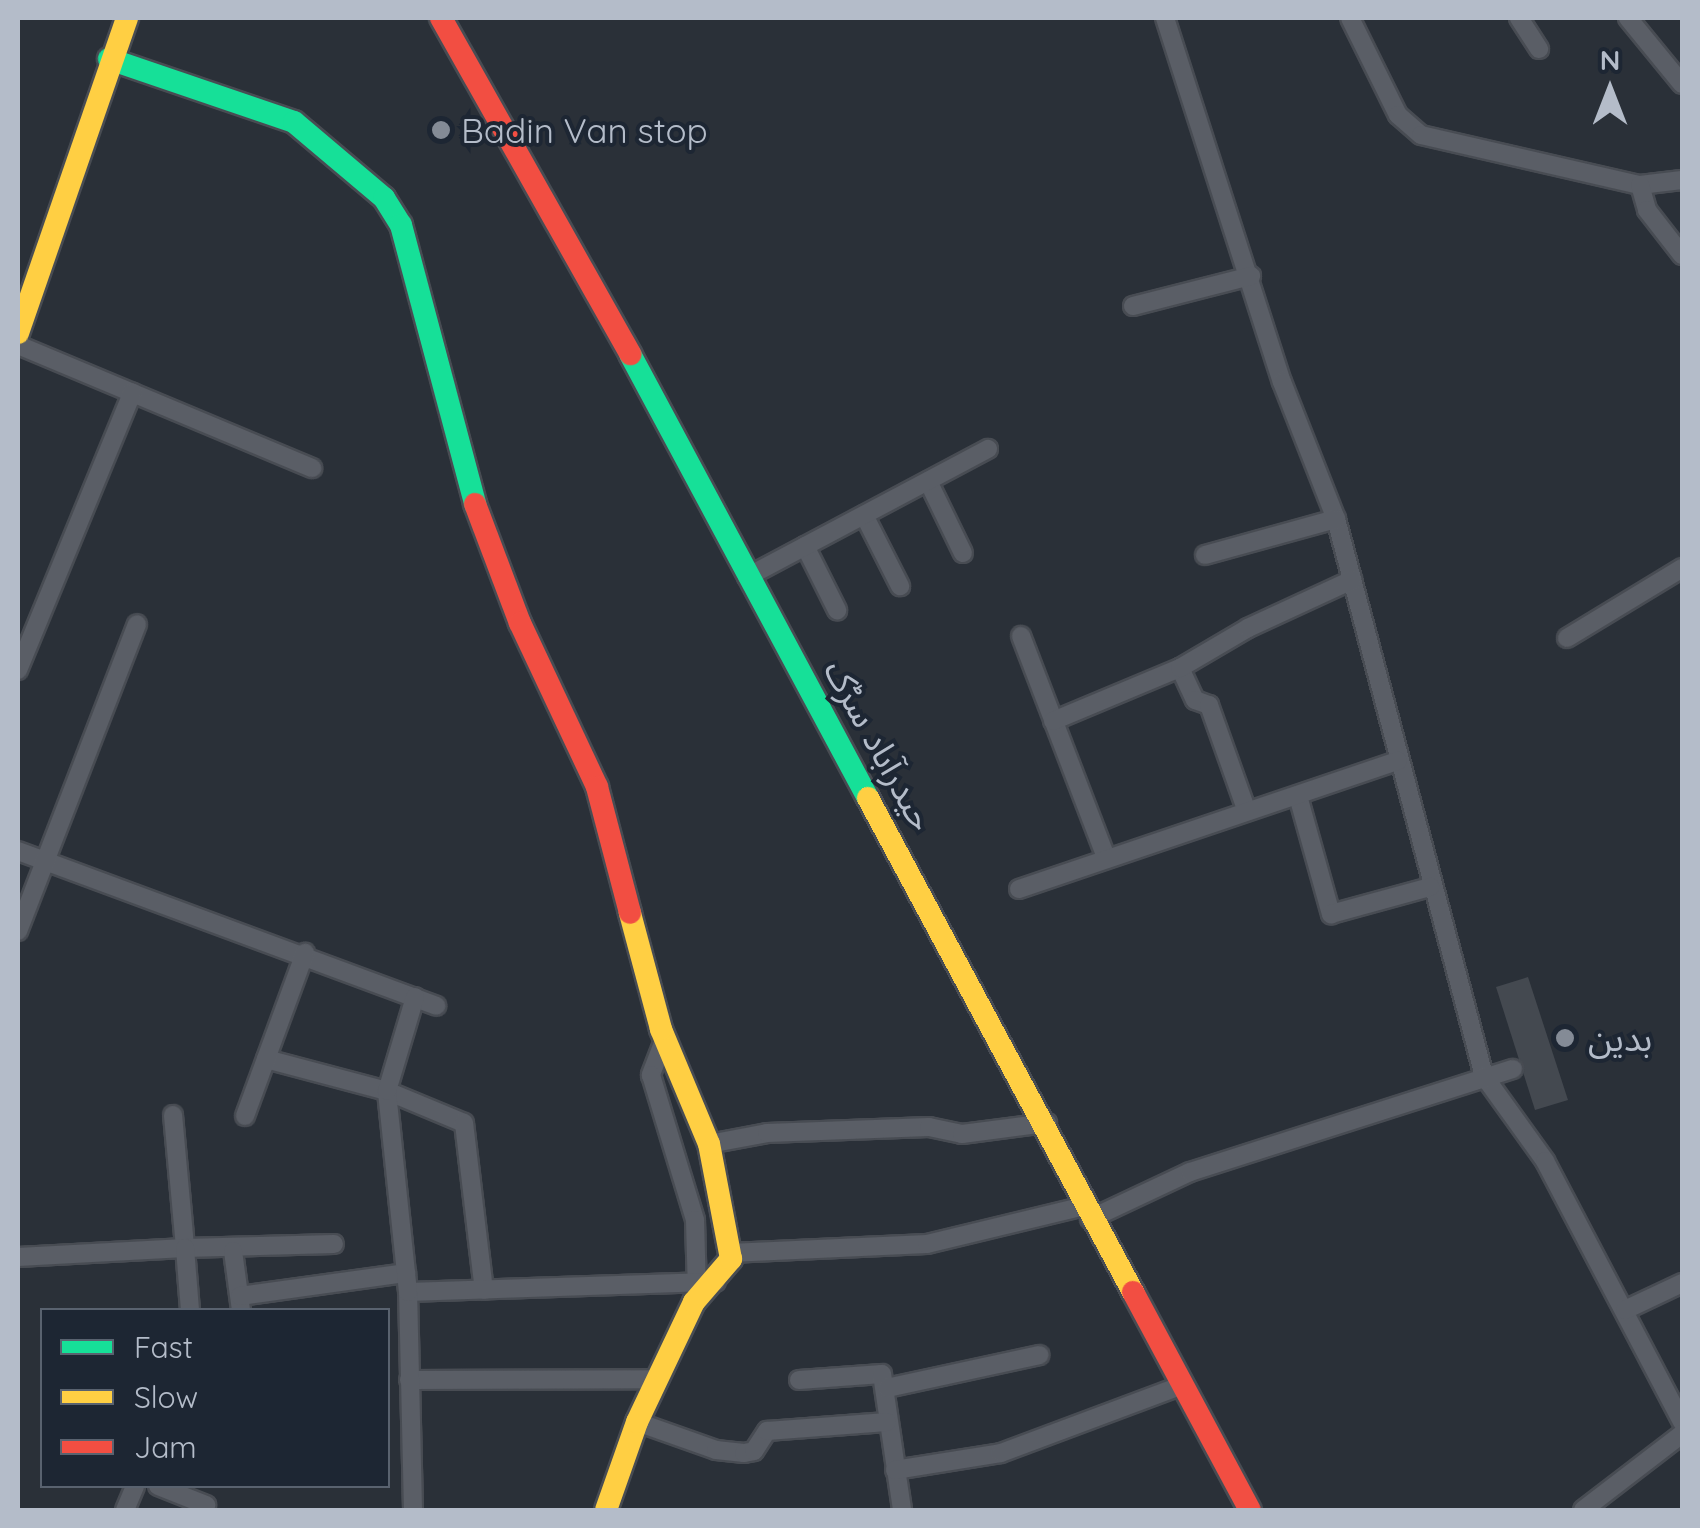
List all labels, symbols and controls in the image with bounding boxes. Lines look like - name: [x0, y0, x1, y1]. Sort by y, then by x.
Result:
- north arrow: [1560, 40, 1660, 140]
- text: N: [1600, 42, 1620, 77]
- place label: Badin Van stop: [461, 109, 708, 151]
- marker: Badin Van stop: [430, 119, 452, 141]
- street label: حیدرآباد سڑک: [816, 652, 944, 838]
- place label: بدين: [1588, 1017, 1652, 1059]
- marker: بدين: [1552, 1025, 1578, 1051]
- legend: [40, 1308, 390, 1488]
- text: Fast: [134, 1328, 193, 1366]
- text: Slow: [134, 1378, 198, 1416]
- text: Jam: [134, 1428, 197, 1466]

